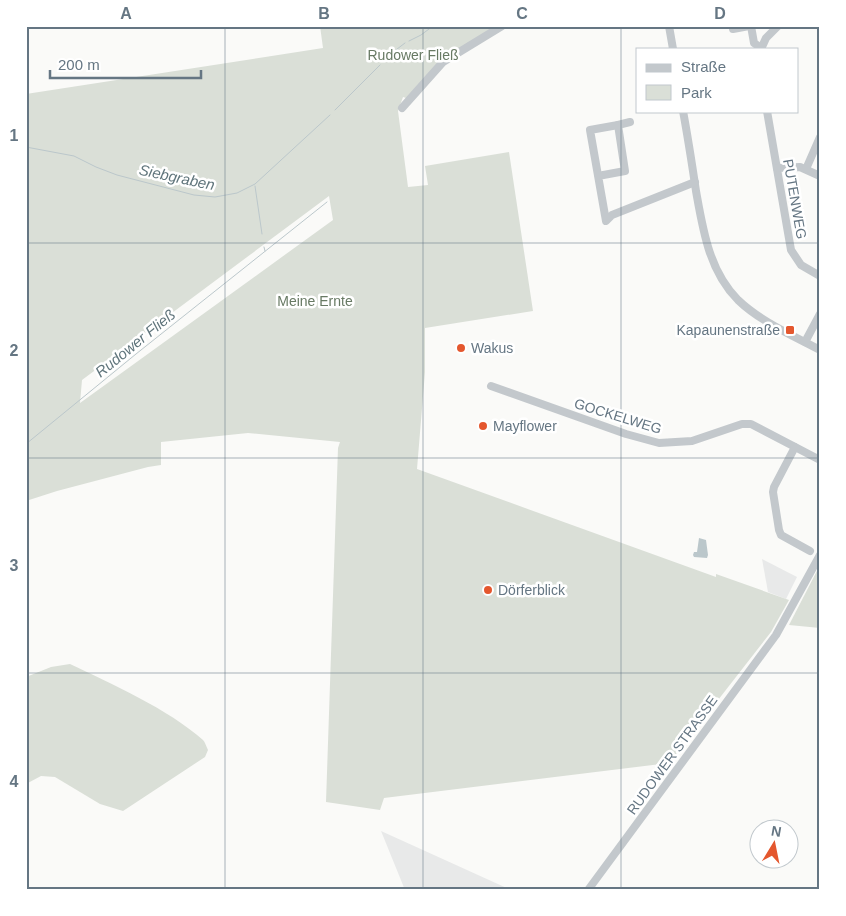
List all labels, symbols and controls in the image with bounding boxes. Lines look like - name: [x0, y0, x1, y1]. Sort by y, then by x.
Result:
- text: A: [120, 5, 132, 22]
- text: B: [318, 5, 330, 22]
- text: C: [516, 5, 528, 22]
- text: D: [714, 5, 726, 22]
- park label: Rudower Fließ: [367, 47, 459, 63]
- scale bar: [50, 48, 201, 80]
- legend: [636, 48, 798, 112]
- text: 200 m: [58, 56, 100, 73]
- text: Straße: [681, 58, 726, 75]
- text: Park: [681, 84, 712, 101]
- text: 1: [10, 127, 19, 144]
- street label: PUTENWEG: [780, 158, 810, 240]
- water label: Siebgraben: [138, 161, 216, 193]
- park label: Meine Ernte: [277, 293, 353, 309]
- water label: Rudower Fließ: [92, 306, 178, 380]
- place label: Kapaunenstraße: [676, 322, 780, 338]
- marker: Kapaunenstraße: [784, 324, 796, 336]
- place label: Wakus: [471, 340, 513, 356]
- text: 2: [10, 342, 19, 359]
- marker: Wakus: [455, 342, 467, 354]
- street label: GOCKELWEG: [572, 395, 664, 437]
- place label: Mayflower: [493, 418, 557, 434]
- marker: Mayflower: [477, 420, 489, 432]
- text: 3: [10, 557, 19, 574]
- place label: Dörferblick: [498, 582, 566, 598]
- marker: Dörferblick: [482, 584, 494, 596]
- street label: RUDOWER STRASSE: [623, 692, 721, 818]
- text: 4: [10, 773, 19, 790]
- north arrow: [748, 818, 798, 868]
- text: N: [770, 822, 783, 840]

